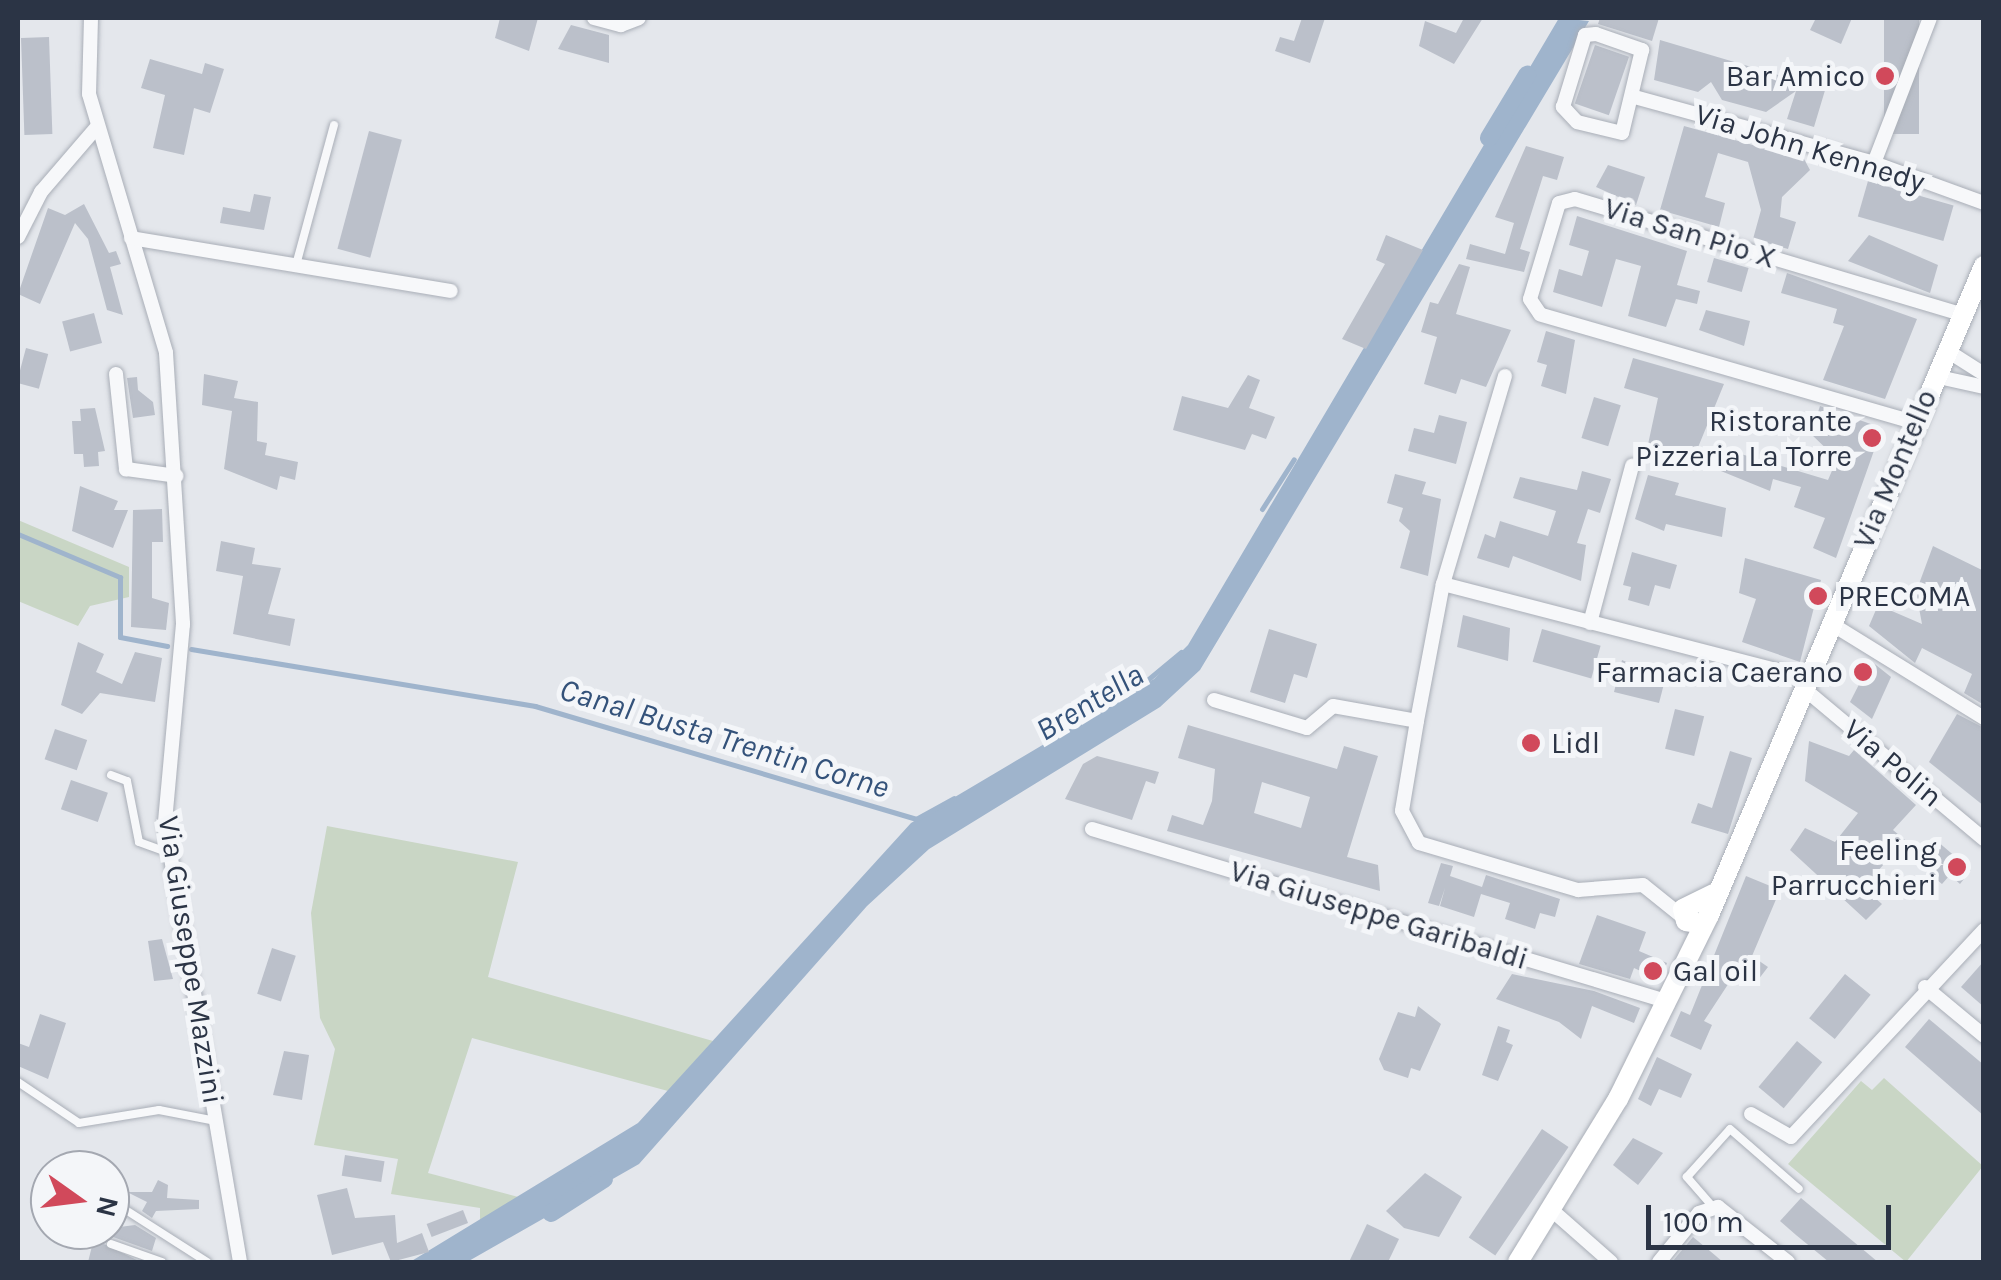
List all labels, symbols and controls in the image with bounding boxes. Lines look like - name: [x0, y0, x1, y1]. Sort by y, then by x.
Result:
- place label: Bar Amico: [1726, 58, 1865, 94]
- marker: Bar Amico: [1874, 65, 1896, 87]
- street label: Via John Kennedy: [1691, 96, 1929, 200]
- street label: Via San Pio X: [1600, 190, 1780, 276]
- street label: Via Montello: [1845, 384, 1945, 554]
- place label: Ristorante Pizzeria La Torre: [1635, 403, 1852, 474]
- marker: Ristorante Pizzeria La Torre: [1861, 427, 1883, 449]
- place label: PRECOMA: [1838, 578, 1970, 614]
- marker: PRECOMA: [1807, 585, 1829, 607]
- place label: Farmacia Caerano: [1596, 654, 1843, 690]
- water label: Brentella: [1029, 656, 1151, 750]
- marker: Farmacia Caerano: [1852, 661, 1874, 683]
- water label: Canal Busta Trentin Corne: [555, 671, 893, 807]
- street label: Via Polin: [1836, 711, 1950, 815]
- place label: Lidl: [1551, 725, 1600, 761]
- marker: Lidl: [1520, 732, 1542, 754]
- street label: Via Giuseppe Mazzini: [150, 813, 232, 1107]
- place label: Feeling Parrucchieri: [1771, 832, 1937, 902]
- street label: Via Giuseppe Garibaldi: [1226, 853, 1532, 977]
- marker: Feeling Parrucchieri: [1946, 856, 1968, 878]
- place label: Gal oil: [1673, 953, 1758, 989]
- marker: Gal oil: [1642, 960, 1664, 982]
- north arrow: [30, 1150, 130, 1250]
- scale bar: [1651, 1185, 1896, 1247]
- text: N: [89, 1193, 126, 1221]
- text: 100 m: [1663, 1204, 1744, 1240]

